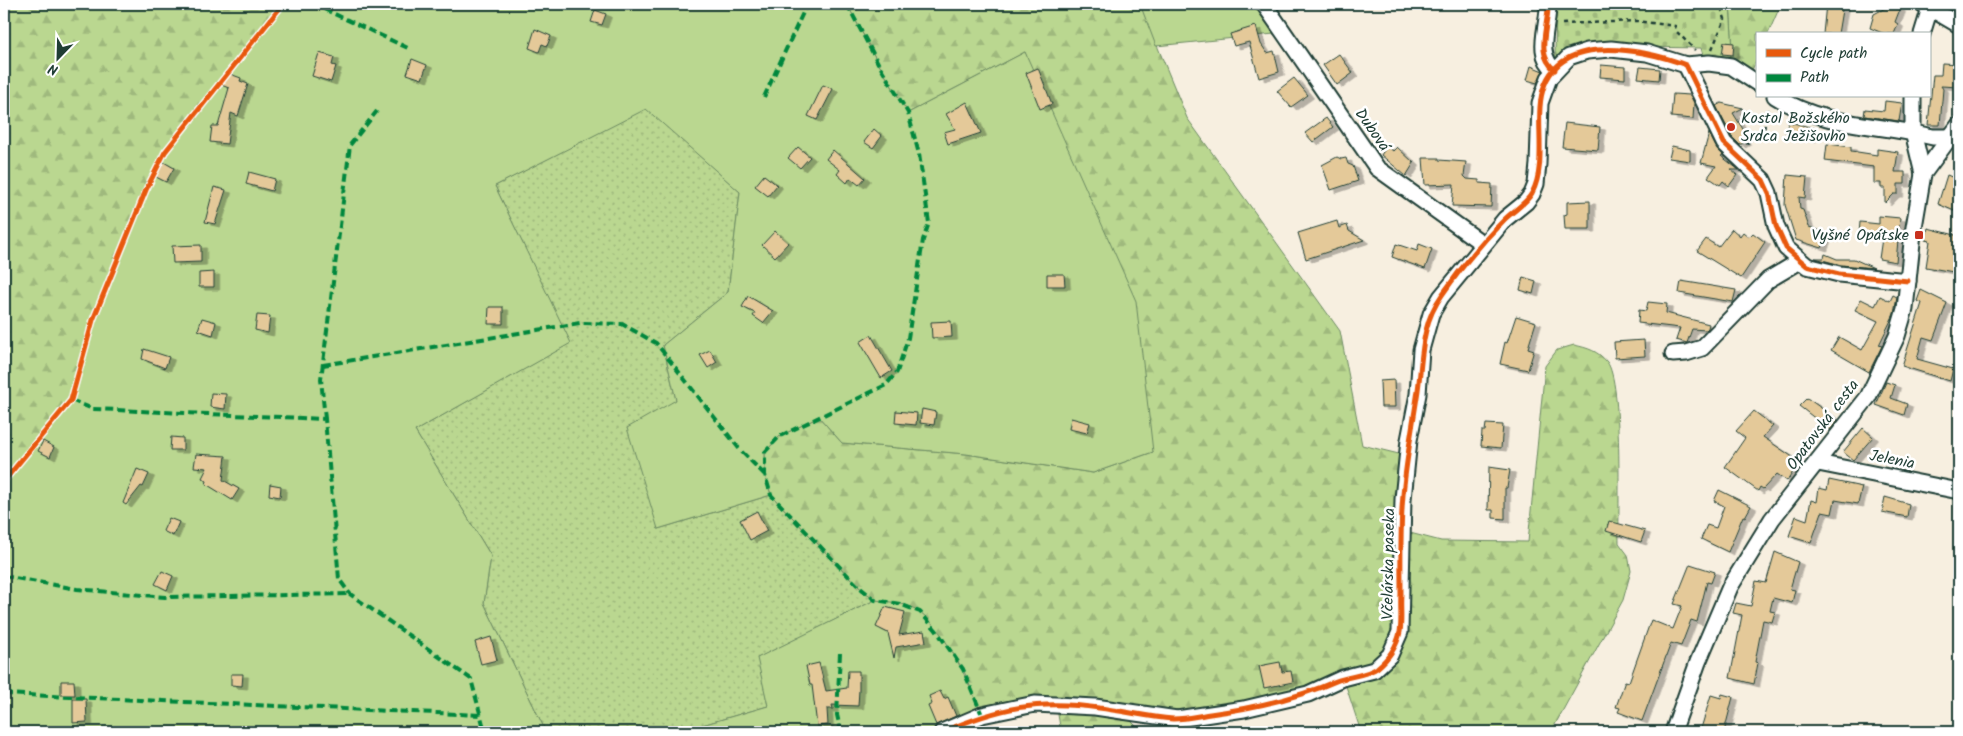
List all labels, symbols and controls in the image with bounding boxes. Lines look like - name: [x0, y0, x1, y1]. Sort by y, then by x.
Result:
- north arrow: [32, 32, 82, 82]
- legend: [1756, 32, 1930, 98]
- text: Cycle path: [1800, 42, 1867, 66]
- text: N: [45, 57, 62, 81]
- text: Path: [1800, 66, 1829, 90]
- street label: Dubová: [1348, 103, 1397, 158]
- place label: Kostol Božského Srdca Ježišovho: [1741, 106, 1850, 149]
- marker: Kostol Božského Srdca Ježišovho: [1725, 121, 1737, 133]
- place label: Vyšné Opátske: [1811, 223, 1909, 248]
- marker: Vyšné Opátske: [1913, 229, 1925, 241]
- street label: Opatovská cesta: [1780, 374, 1866, 476]
- street label: Jelenia: [1867, 443, 1917, 477]
- street label: Včelárska paseka: [1376, 508, 1402, 620]

